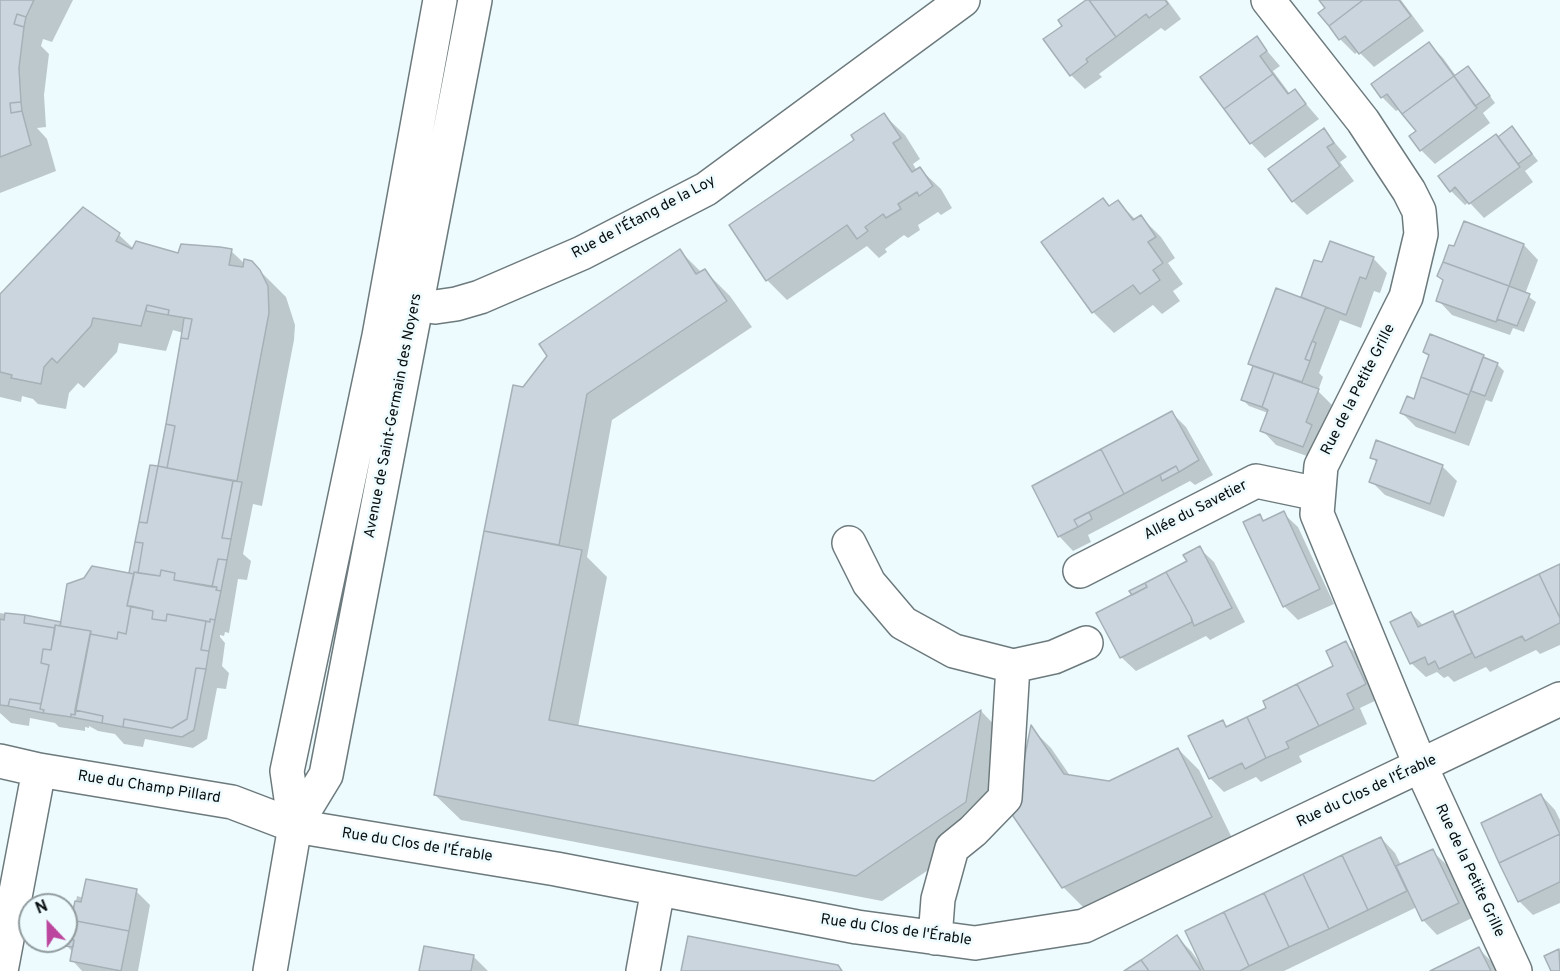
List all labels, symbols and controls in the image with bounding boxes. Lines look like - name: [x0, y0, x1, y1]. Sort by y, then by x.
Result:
- street label: Rue de l'Étang de la Loy: [569, 172, 719, 264]
- street label: Avenue de Saint-Germain des Noyers: [361, 292, 427, 540]
- street label: Rue de la Petite Grille: [1318, 321, 1400, 459]
- street label: Allée du Savetier: [1141, 477, 1251, 545]
- street label: Rue du Clos de l'Érable: [1294, 752, 1440, 832]
- street label: Rue du Champ Pillard: [76, 768, 222, 808]
- street label: Rue de la Petite Grille: [1430, 802, 1508, 940]
- street label: Rue du Clos de l'Érable: [340, 825, 494, 867]
- north arrow: [18, 893, 78, 953]
- text: N: [33, 897, 51, 920]
- street label: Rue du Clos de l'Érable: [819, 911, 973, 951]

